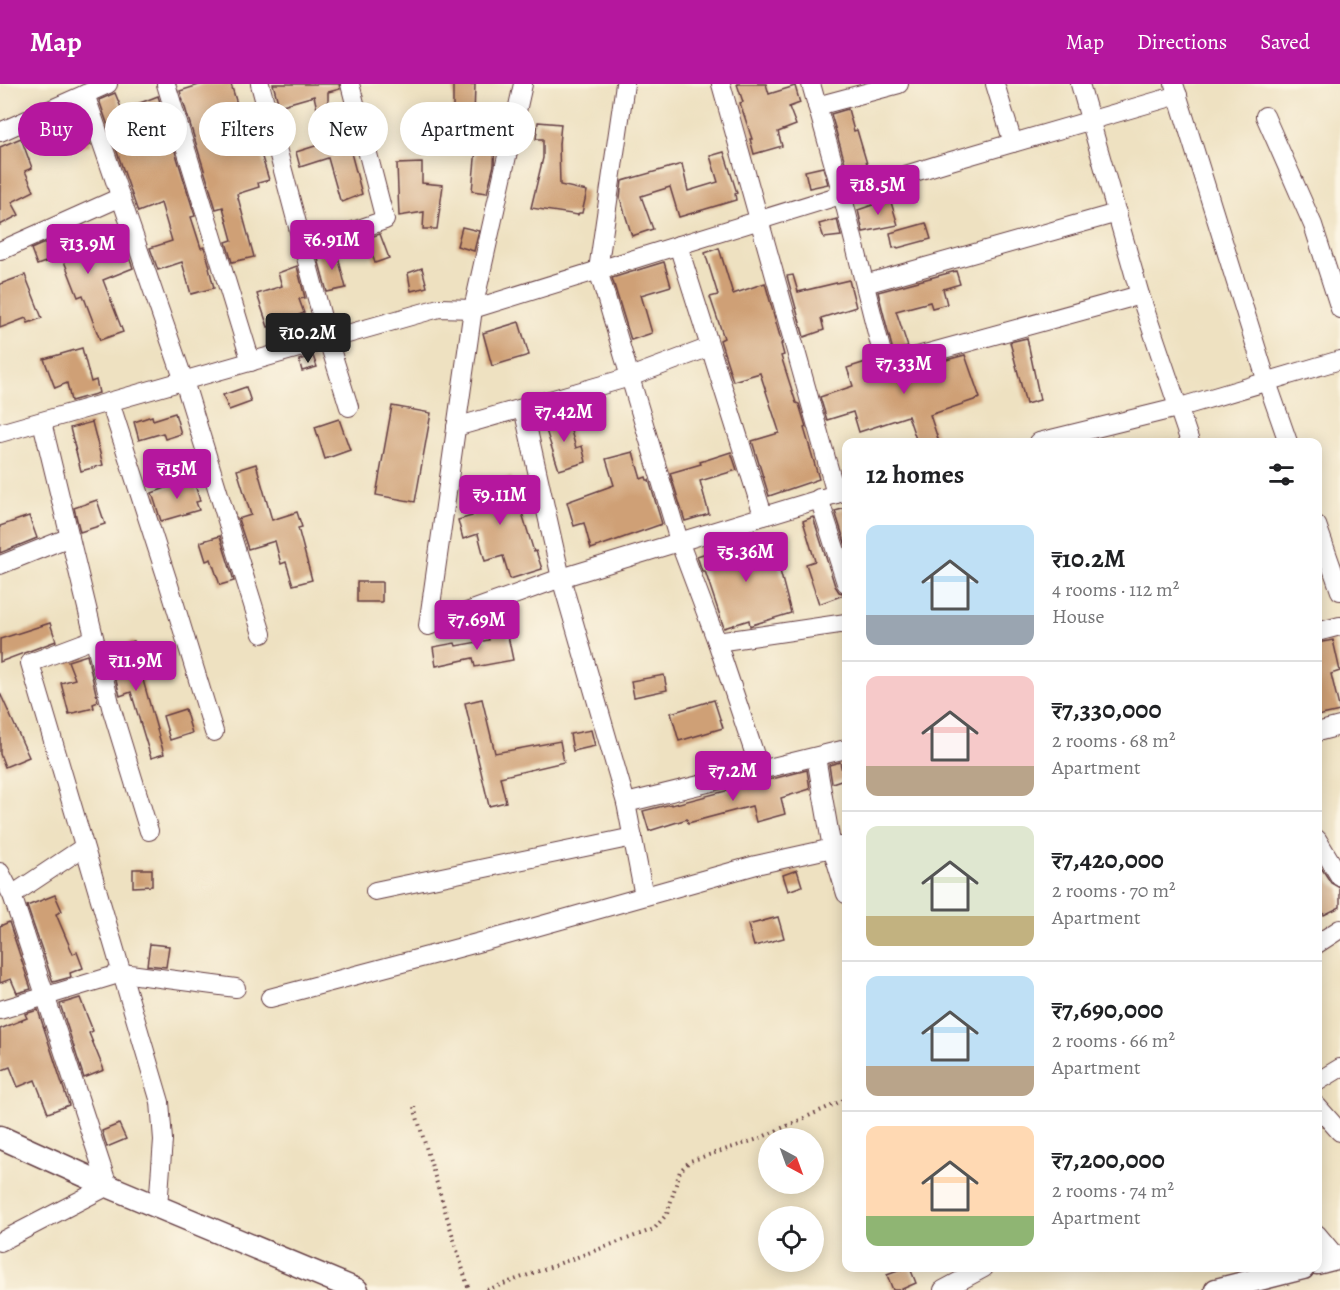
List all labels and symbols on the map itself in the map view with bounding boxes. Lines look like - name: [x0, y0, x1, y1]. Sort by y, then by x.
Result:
- pin: ₹18.5M: [829, 165, 927, 216]
- pin: ₹6.91M: [283, 220, 381, 271]
- pin: ₹13.9M: [39, 224, 137, 275]
- pin: ₹10.2M: [259, 313, 357, 364]
- pin: ₹7.33M: [855, 344, 953, 395]
- pin: ₹7.42M: [515, 392, 613, 443]
- pin: ₹15M: [141, 449, 213, 500]
- pin: ₹9.11M: [451, 475, 549, 526]
- pin: ₹5.36M: [697, 532, 795, 583]
- pin: ₹7.69M: [428, 600, 526, 651]
- pin: ₹11.9M: [87, 641, 185, 692]
- pin: ₹7.2M: [691, 751, 775, 802]
- north arrow: [758, 1128, 824, 1194]

